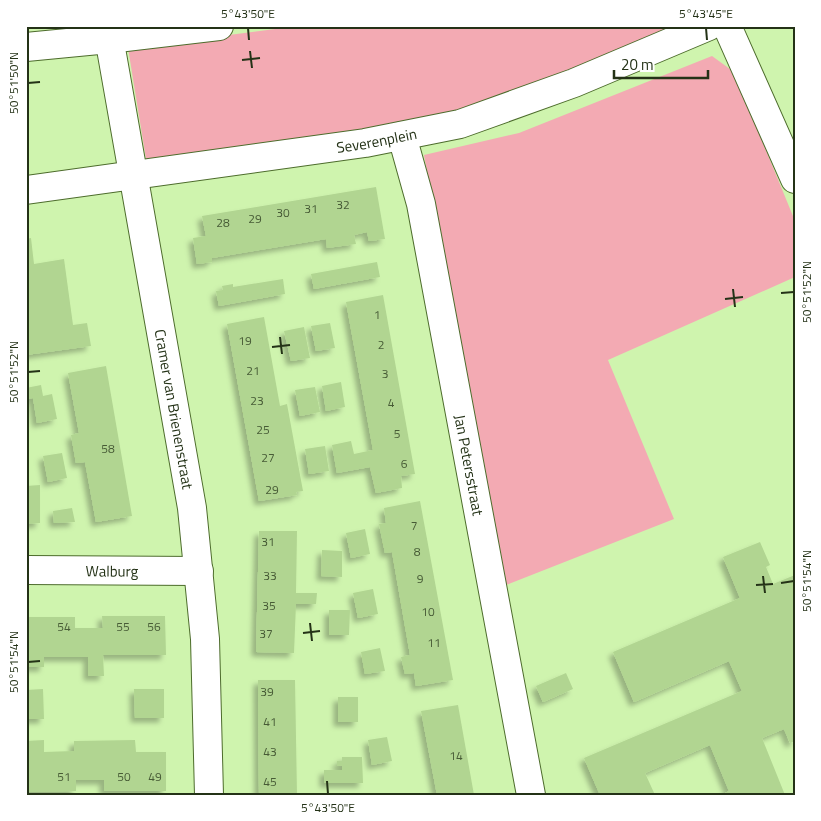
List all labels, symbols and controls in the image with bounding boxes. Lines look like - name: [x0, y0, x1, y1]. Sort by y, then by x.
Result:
- text: 5°43'50"E: [221, 4, 275, 23]
- text: 5°43'45"E: [679, 4, 733, 23]
- scale bar: [614, 48, 707, 80]
- text: 50°51'50"N: [4, 52, 23, 114]
- text: 20 m: [621, 53, 654, 76]
- street label: Severenplein: [335, 121, 419, 158]
- house number: 32: [336, 195, 350, 214]
- house number: 31: [304, 199, 318, 218]
- house number: 30: [276, 203, 290, 222]
- house number: 29: [248, 209, 262, 228]
- house number: 28: [216, 213, 230, 232]
- text: 50°51'52"N: [797, 261, 816, 323]
- house number: 1: [374, 305, 380, 324]
- street label: Cramer van Brienenstraat: [149, 327, 200, 492]
- house number: 19: [238, 331, 252, 350]
- house number: 2: [378, 335, 384, 354]
- text: 50°51'52"N: [4, 341, 23, 403]
- house number: 21: [246, 361, 260, 380]
- house number: 3: [382, 364, 388, 383]
- house number: 23: [250, 391, 264, 410]
- house number: 4: [388, 393, 395, 412]
- street label: Jan Petersstraat: [449, 412, 490, 518]
- house number: 25: [256, 420, 270, 439]
- house number: 5: [394, 424, 401, 443]
- house number: 58: [101, 439, 115, 458]
- house number: 27: [261, 448, 275, 467]
- house number: 6: [401, 454, 408, 473]
- house number: 29: [265, 480, 279, 499]
- house number: 7: [411, 516, 417, 535]
- house number: 31: [261, 532, 275, 551]
- house number: 8: [414, 542, 421, 561]
- text: 50°51'54"N: [797, 550, 816, 612]
- street label: Walburg: [86, 559, 139, 582]
- house number: 33: [263, 566, 277, 585]
- house number: 9: [417, 569, 424, 588]
- house number: 35: [262, 596, 276, 615]
- house number: 10: [421, 602, 435, 621]
- house number: 54: [57, 617, 71, 636]
- house number: 55: [116, 617, 130, 636]
- house number: 56: [147, 617, 161, 636]
- house number: 37: [259, 624, 273, 643]
- text: 50°51'54"N: [4, 631, 23, 693]
- house number: 11: [427, 633, 441, 652]
- house number: 39: [260, 682, 274, 701]
- house number: 41: [263, 712, 277, 731]
- house number: 43: [263, 742, 277, 761]
- house number: 14: [449, 746, 463, 765]
- house number: 51: [57, 767, 71, 786]
- house number: 50: [117, 767, 131, 786]
- house number: 49: [148, 767, 162, 786]
- house number: 45: [263, 772, 277, 791]
- text: 5°43'50"E: [301, 798, 355, 817]

